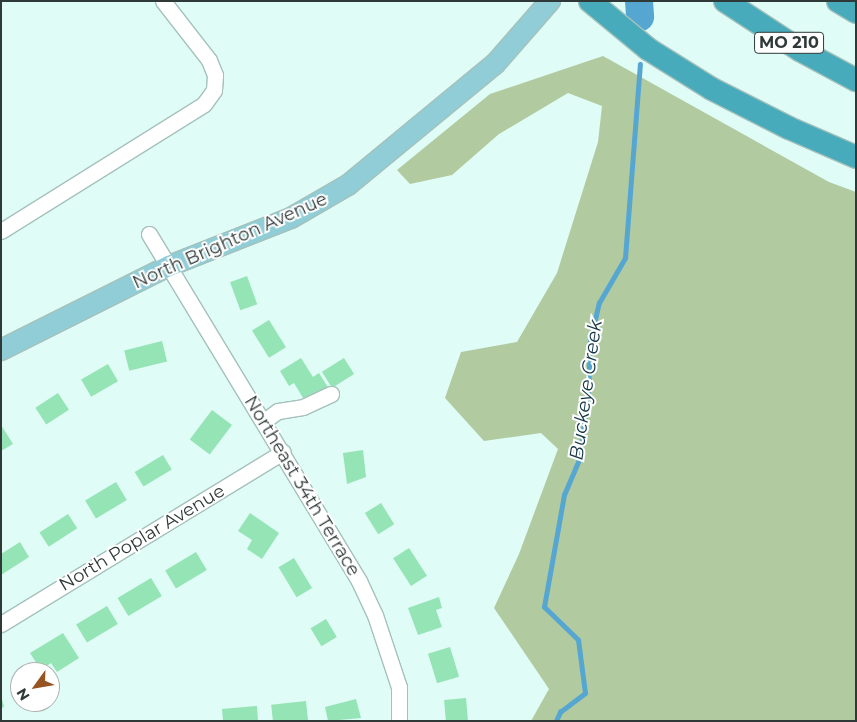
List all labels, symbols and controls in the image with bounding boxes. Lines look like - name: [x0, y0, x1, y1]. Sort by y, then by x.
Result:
- road number: MO 210: [754, 29, 824, 56]
- street label: North Brighton Avenue: [129, 188, 331, 294]
- water label: Buckeye Creek: [565, 318, 607, 462]
- street label: Northeast 34th Terrace: [240, 392, 364, 580]
- street label: North Poplar Avenue: [55, 480, 229, 596]
- north arrow: [10, 662, 60, 712]
- text: N: [12, 685, 34, 704]

